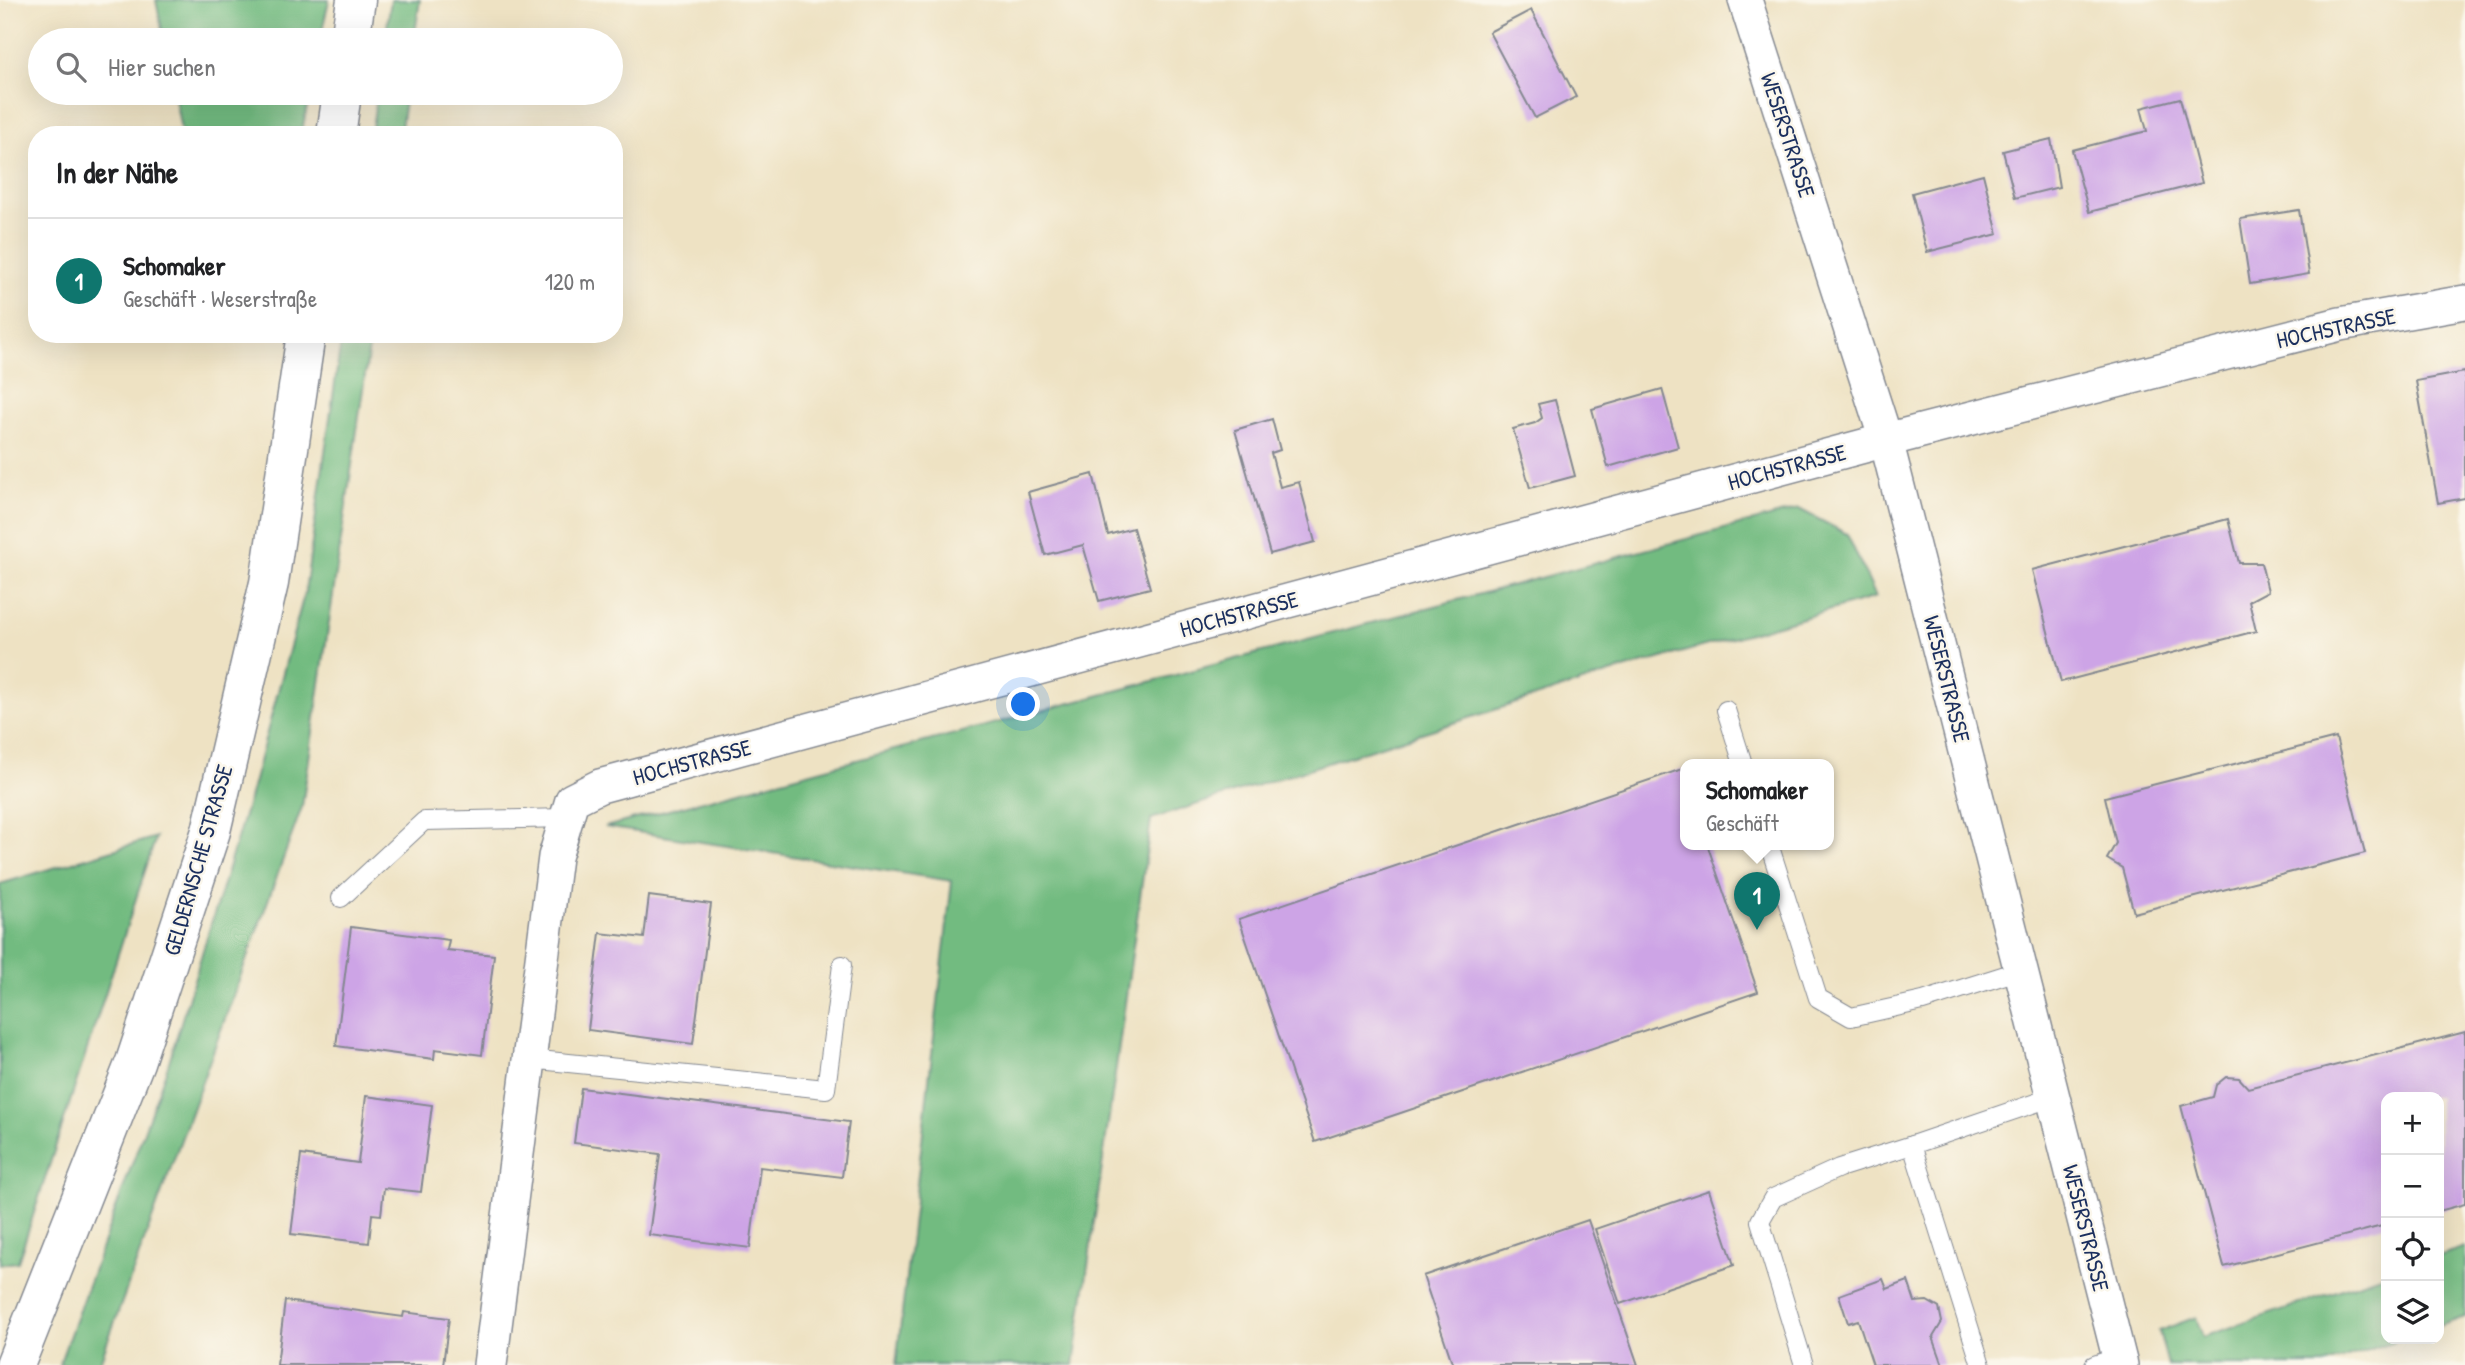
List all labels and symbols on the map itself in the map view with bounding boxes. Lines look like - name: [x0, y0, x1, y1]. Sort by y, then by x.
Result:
- street label: WESERSTRASSE: [1754, 68, 1823, 201]
- street label: HOCHSTRASSE: [2273, 300, 2398, 355]
- street label: HOCHSTRASSE: [1724, 436, 1849, 497]
- street label: HOCHSTRASSE: [1176, 583, 1301, 644]
- street label: WESERSTRASSE: [1917, 612, 1978, 746]
- your location: [1006, 687, 1040, 721]
- street label: HOCHSTRASSE: [629, 731, 754, 792]
- street label: GELDERNSCHE STRASSE: [155, 761, 240, 959]
- pin: 1: [1734, 872, 1780, 930]
- street label: WESERSTRASSE: [2056, 1161, 2117, 1295]

